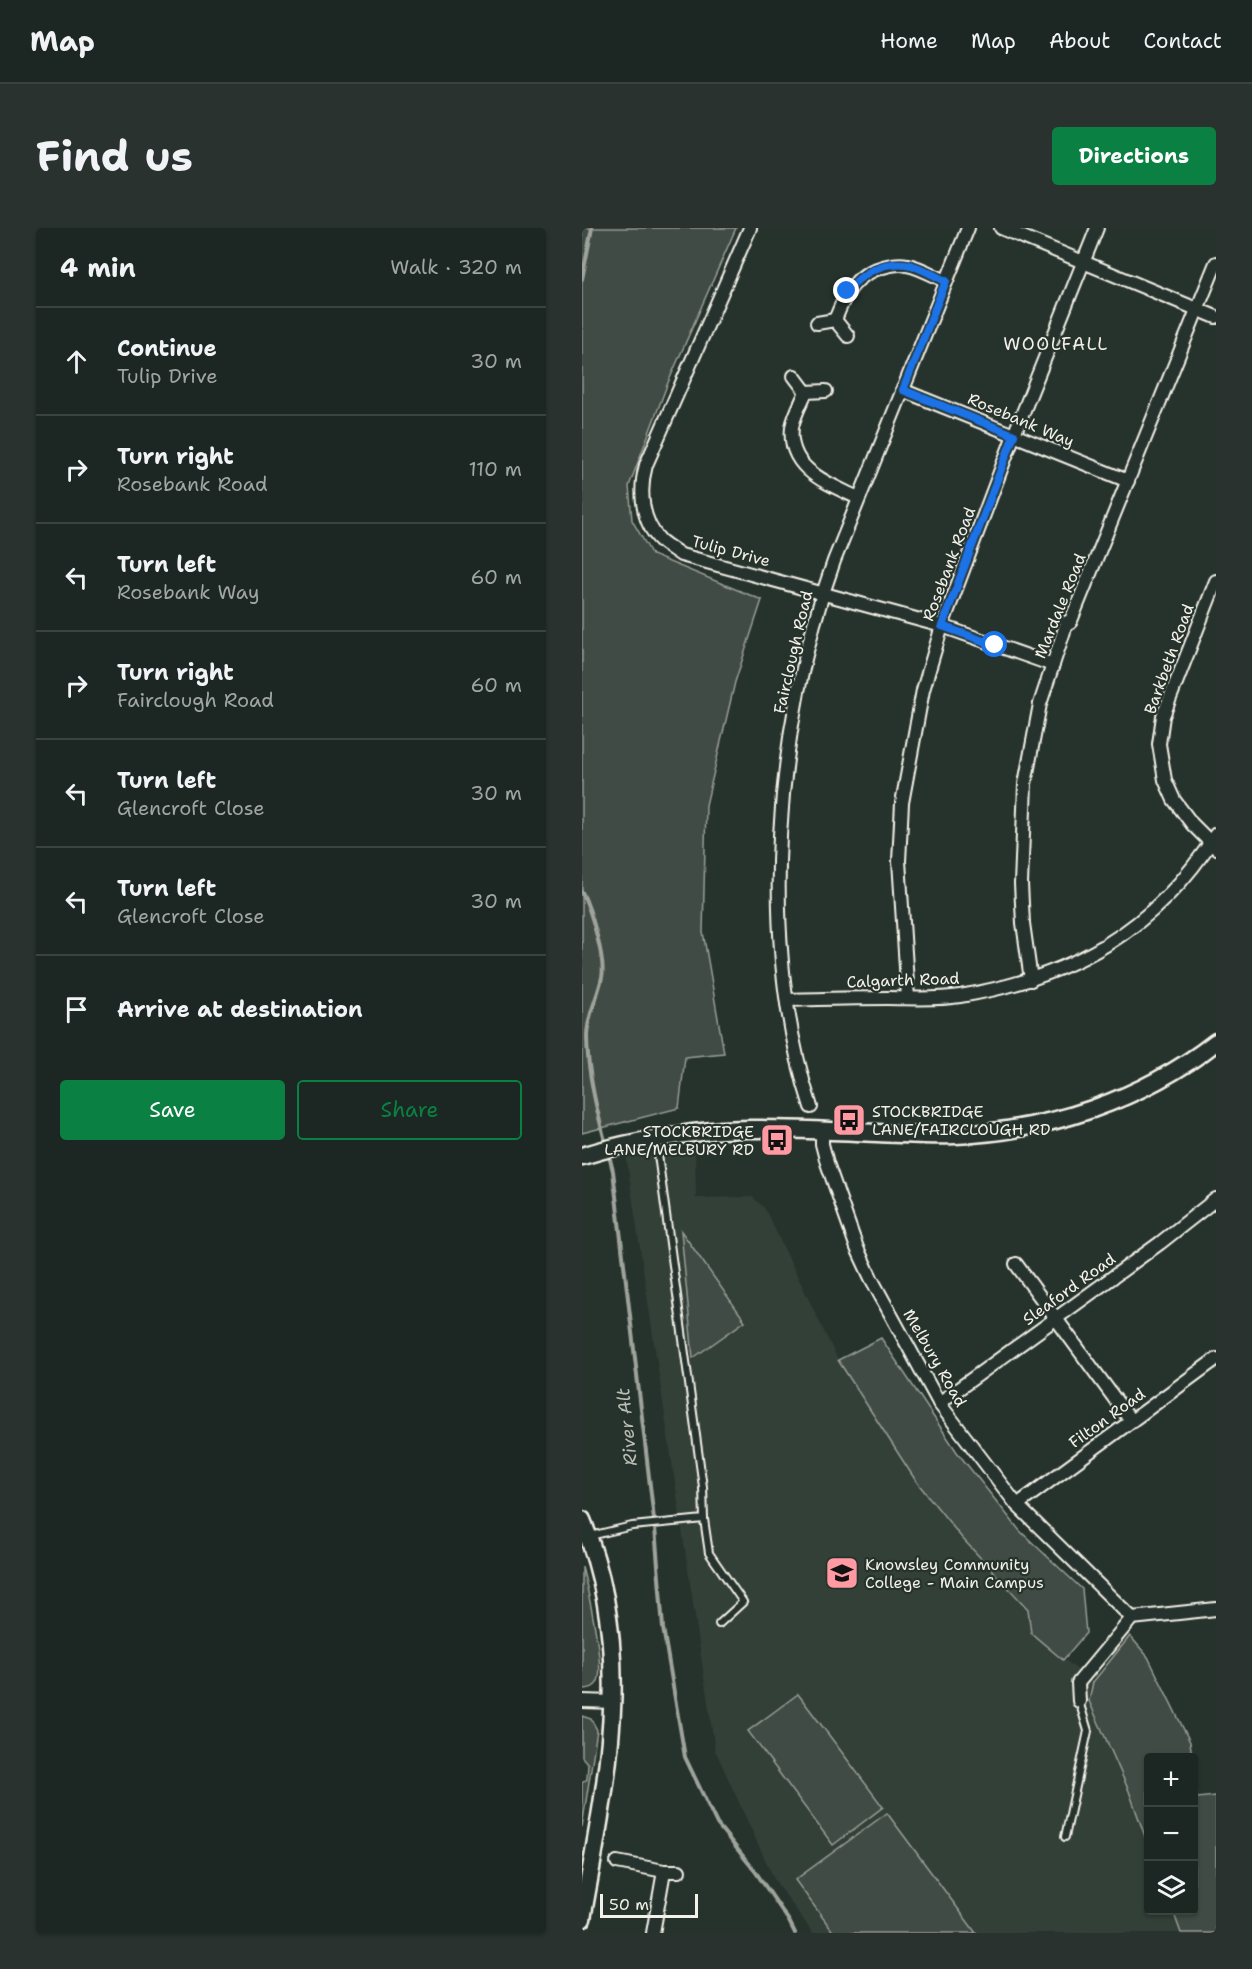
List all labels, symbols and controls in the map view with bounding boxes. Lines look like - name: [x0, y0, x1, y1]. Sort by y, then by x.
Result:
- text: Map: [30, 22, 95, 60]
- text: Home: [880, 27, 938, 55]
- text: Map: [971, 27, 1016, 55]
- text: About: [1049, 27, 1110, 55]
- text: Contact: [1143, 27, 1222, 55]
- button: Directions: [1052, 127, 1216, 185]
- text: Find us: [36, 128, 193, 184]
- text: 4 min: [60, 250, 136, 285]
- text: Walk · 320 m: [390, 254, 522, 280]
- route end: [833, 277, 859, 303]
- district label: WOOLFALL: [1003, 332, 1109, 356]
- text: Continue: [117, 334, 217, 363]
- icon: ahead: [60, 345, 93, 378]
- text: 30 m: [470, 348, 522, 374]
- text: Tulip Drive: [117, 363, 218, 389]
- street label: Rosebank Way: [964, 388, 1078, 452]
- text: Turn right: [117, 442, 234, 471]
- icon: right: [60, 453, 93, 486]
- text: 110 m: [468, 456, 522, 482]
- text: Rosebank Road: [117, 471, 268, 497]
- street label: Rosebank Road: [918, 504, 980, 624]
- street label: Tulip Drive: [689, 530, 773, 572]
- text: Turn left: [117, 550, 216, 579]
- street label: Mardale Road: [1029, 550, 1091, 662]
- icon: left: [60, 561, 93, 594]
- text: 60 m: [470, 564, 522, 590]
- text: Rosebank Way: [117, 579, 260, 605]
- street label: Fairclough Road: [769, 588, 817, 716]
- street label: Barkbeth Road: [1139, 601, 1199, 717]
- route start: [981, 631, 1007, 657]
- text: Turn right: [117, 658, 234, 687]
- icon: right: [60, 669, 93, 702]
- text: 60 m: [470, 672, 522, 698]
- text: Fairclough Road: [117, 687, 274, 713]
- text: Turn left: [117, 766, 216, 795]
- icon: left: [60, 777, 93, 810]
- text: 30 m: [470, 780, 522, 806]
- text: Glencroft Close: [117, 795, 265, 821]
- text: Turn left: [117, 874, 216, 903]
- icon: left: [60, 885, 93, 918]
- text: 30 m: [470, 888, 522, 914]
- text: Glencroft Close: [117, 903, 265, 929]
- street label: Calgarth Road: [846, 968, 960, 992]
- icon: arrive: [60, 993, 93, 1026]
- text: Arrive at destination: [117, 995, 363, 1024]
- button: Save: [60, 1080, 285, 1140]
- button: Share: [297, 1080, 522, 1140]
- place label: STOCKBRIDGE LANE/FAIRCLOUGH RD: [872, 1101, 1051, 1140]
- bus stop icon: STOCKBRIDGE LANE/FAIRCLOUGH RD: [831, 1102, 867, 1138]
- place label: STOCKBRIDGE LANE/MELBURY RD: [604, 1121, 754, 1160]
- bus stop icon: STOCKBRIDGE LANE/MELBURY RD: [759, 1122, 795, 1158]
- street label: Sleaford Road: [1018, 1248, 1120, 1330]
- street label: Melbury Road: [898, 1305, 972, 1411]
- street label: Filton Road: [1065, 1383, 1149, 1453]
- water label: River Alt: [611, 1387, 643, 1467]
- place label: Knowsley Community College - Main Campus: [865, 1554, 1044, 1593]
- school or university icon: Knowsley Community College - Main Campus: [824, 1555, 860, 1591]
- map controls: [1144, 1753, 1198, 1915]
- button: +: [1144, 1753, 1198, 1807]
- button: −: [1144, 1807, 1198, 1861]
- button: layers: [1144, 1861, 1198, 1915]
- scale bar: [600, 1891, 698, 1918]
- text: 50 m: [609, 1894, 649, 1915]

